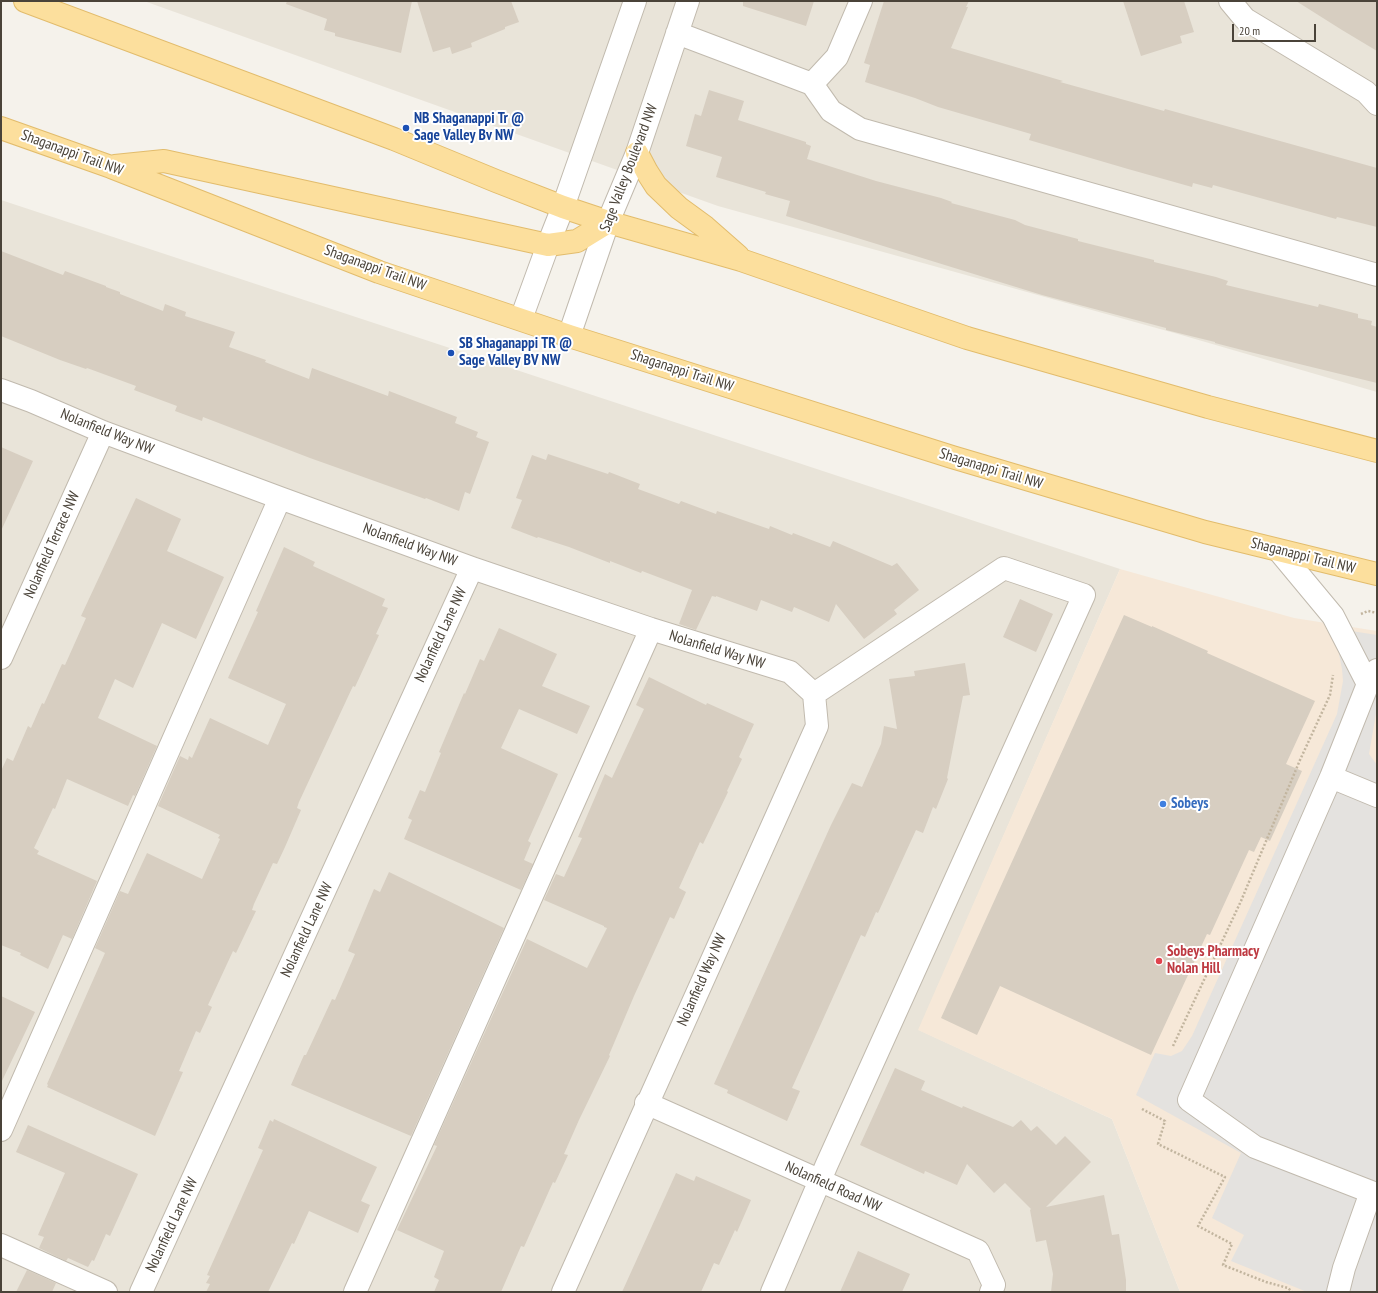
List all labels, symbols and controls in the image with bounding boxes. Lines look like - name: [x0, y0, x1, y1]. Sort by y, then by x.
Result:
- scale bar: [1234, 16, 1318, 42]
- text: 20 m: [1239, 23, 1260, 38]
- street label: Sage Valley Boulevard NW: [596, 101, 662, 235]
- place label: NB Shaganappi Tr @ Sage Valley Bv NW: [414, 110, 524, 145]
- marker: NB Shaganappi Tr @ Sage Valley Bv NW: [401, 123, 411, 133]
- street label: Shaganappi Trail NW: [19, 126, 125, 180]
- street label: Shaganappi Trail NW: [322, 241, 428, 295]
- place label: SB Shaganappi TR @ Sage Valley BV NW: [459, 335, 572, 370]
- street label: Shaganappi Trail NW: [628, 346, 736, 396]
- marker: SB Shaganappi TR @ Sage Valley BV NW: [446, 348, 456, 358]
- street label: Nolanfield Way NW: [58, 405, 156, 459]
- street label: Shaganappi Trail NW: [937, 445, 1045, 493]
- street label: Nolanfield Terrace NW: [20, 489, 84, 601]
- street label: Nolanfield Way NW: [360, 520, 460, 570]
- street label: Shaganappi Trail NW: [1249, 534, 1357, 578]
- street label: Nolanfield Lane NW: [411, 585, 471, 685]
- street label: Nolanfield Way NW: [667, 627, 767, 673]
- place label: Sobeys: [1171, 795, 1208, 813]
- marker: Sobeys: [1158, 799, 1168, 809]
- street label: Nolanfield Lane NW: [277, 880, 337, 980]
- street label: Nolanfield Way NW: [674, 931, 730, 1029]
- place label: Sobeys Pharmacy Nolan Hill: [1167, 943, 1259, 978]
- marker: Sobeys Pharmacy Nolan Hill: [1154, 956, 1164, 966]
- street label: Nolanfield Road NW: [782, 1158, 884, 1216]
- street label: Nolanfield Lane NW: [142, 1175, 202, 1275]

